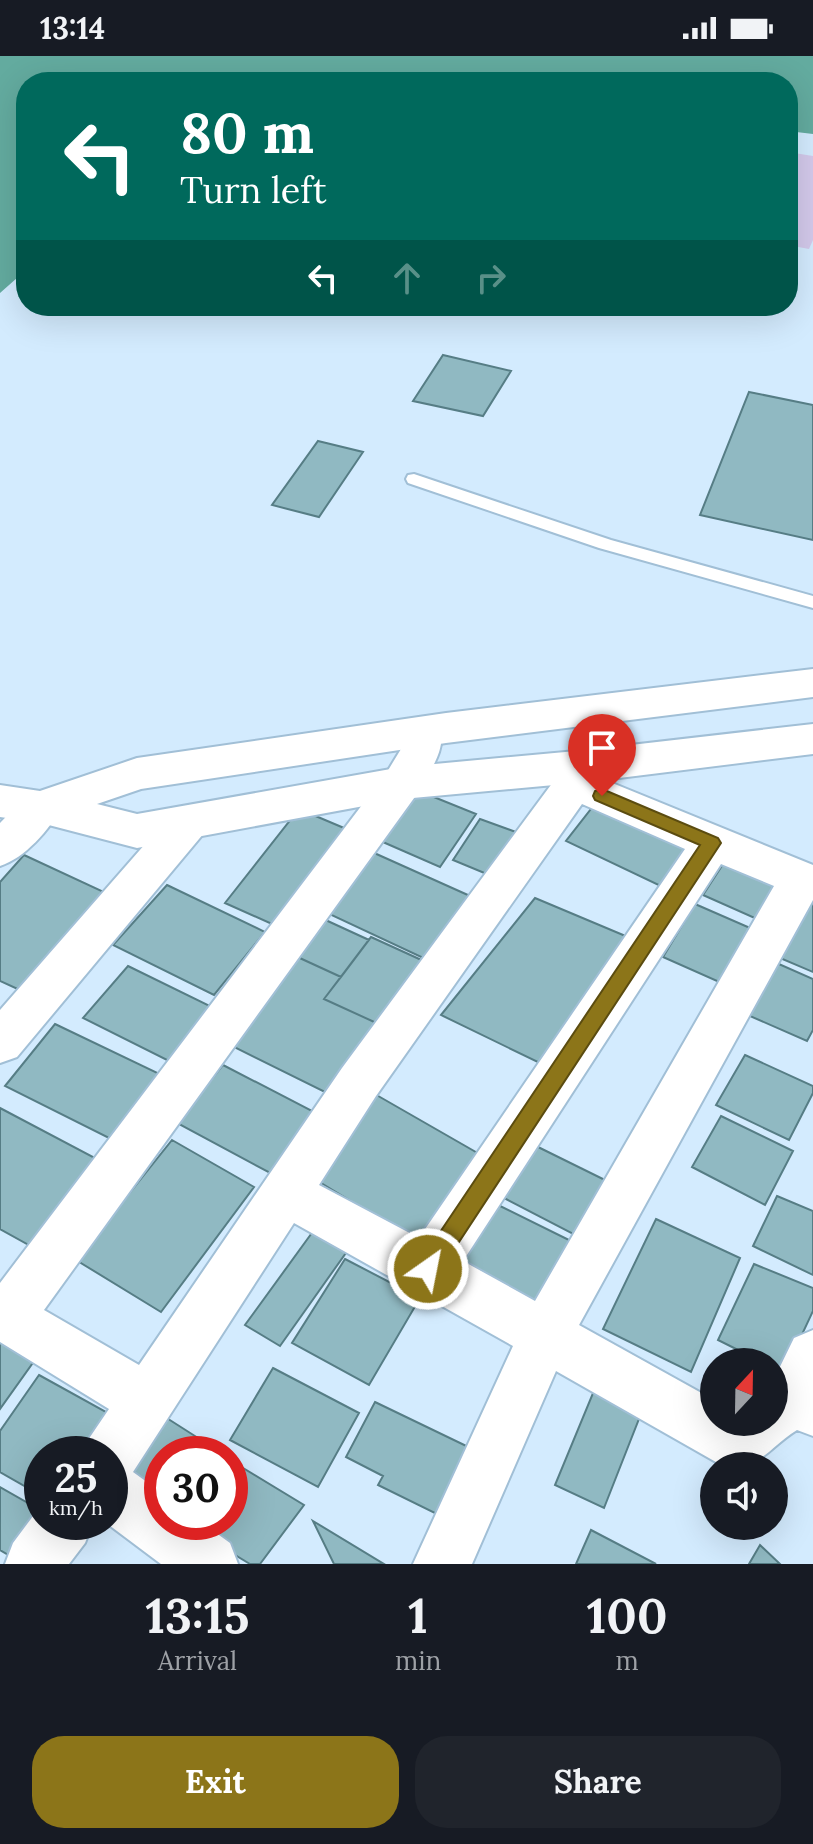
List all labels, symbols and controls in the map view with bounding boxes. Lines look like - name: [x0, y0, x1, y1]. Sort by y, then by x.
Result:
- text: 13:14: [40, 9, 105, 47]
- text: 80 m: [180, 97, 314, 168]
- icon: left: [48, 104, 152, 208]
- text: Turn left: [180, 167, 327, 213]
- icon: left: [301, 256, 345, 300]
- icon: ahead: [385, 256, 429, 300]
- icon: right: [469, 256, 513, 300]
- pin: [568, 714, 636, 796]
- icon: arrive: [580, 726, 624, 770]
- position arrow: [386, 1227, 470, 1311]
- north arrow: [700, 1348, 788, 1436]
- map controls: [700, 1348, 788, 1540]
- speed limit sign: 30: [144, 1436, 248, 1540]
- text: 25: [55, 1452, 97, 1503]
- button: sound: [700, 1452, 788, 1540]
- text: km/h: [49, 1495, 103, 1520]
- text: 13:15: [146, 1585, 249, 1646]
- text: 1: [408, 1585, 428, 1646]
- text: 100: [587, 1585, 667, 1646]
- text: Arrival: [158, 1644, 237, 1677]
- text: min: [395, 1644, 441, 1677]
- text: m: [616, 1644, 639, 1677]
- button: Exit: [32, 1736, 399, 1828]
- button: Share: [415, 1736, 781, 1828]

